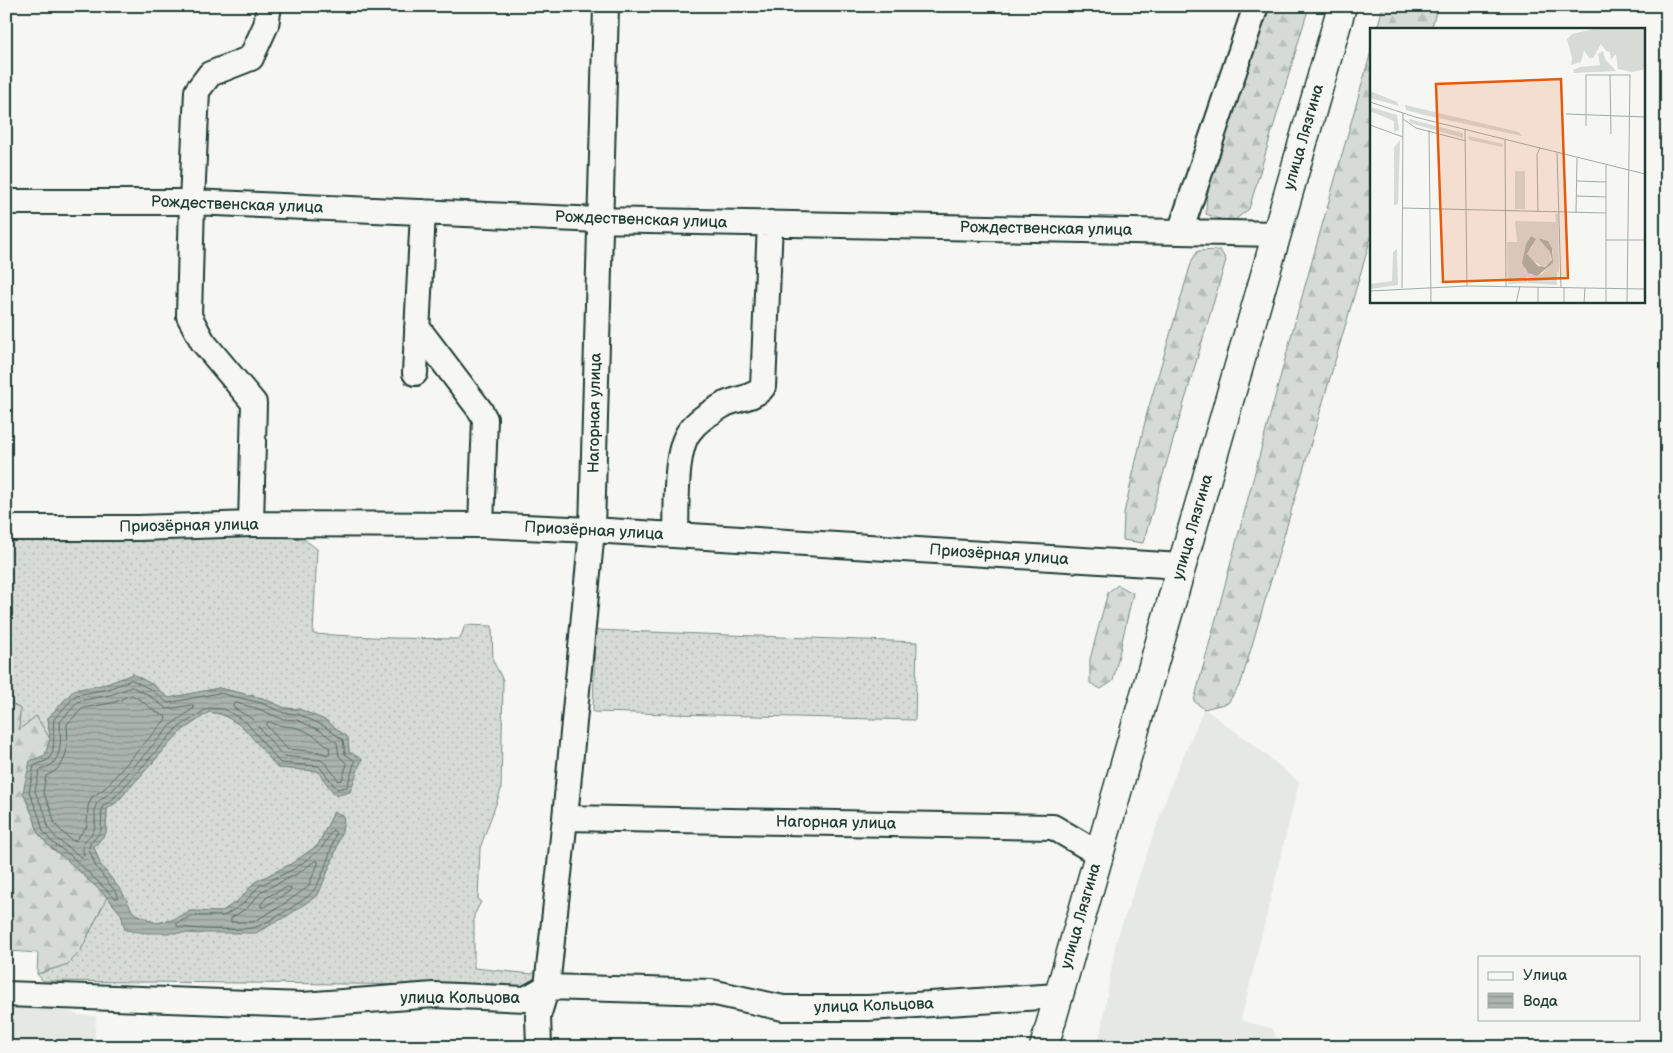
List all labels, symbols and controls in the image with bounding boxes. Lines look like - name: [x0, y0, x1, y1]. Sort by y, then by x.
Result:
- inset map: [1370, 28, 1646, 302]
- street label: улица Лязгина: [1280, 81, 1328, 192]
- street label: Рождественская улица: [150, 192, 324, 218]
- street label: Рождественская улица: [554, 207, 728, 233]
- street label: Рождественская улица: [960, 218, 1133, 240]
- street label: Нагорная улица: [584, 352, 606, 473]
- street label: улица Лязгина: [1169, 471, 1217, 582]
- street label: Приозёрная улица: [119, 515, 260, 537]
- street label: Приозёрная улица: [524, 518, 665, 544]
- street label: Приозёрная улица: [929, 541, 1070, 569]
- street label: Нагорная улица: [776, 812, 897, 834]
- street label: улица Лязгина: [1057, 860, 1105, 971]
- legend: [1478, 956, 1640, 1020]
- text: Улица: [1523, 966, 1568, 985]
- street label: улица Кольцова: [400, 989, 520, 1008]
- text: Вода: [1523, 992, 1558, 1011]
- street label: улица Кольцова: [814, 994, 935, 1018]

